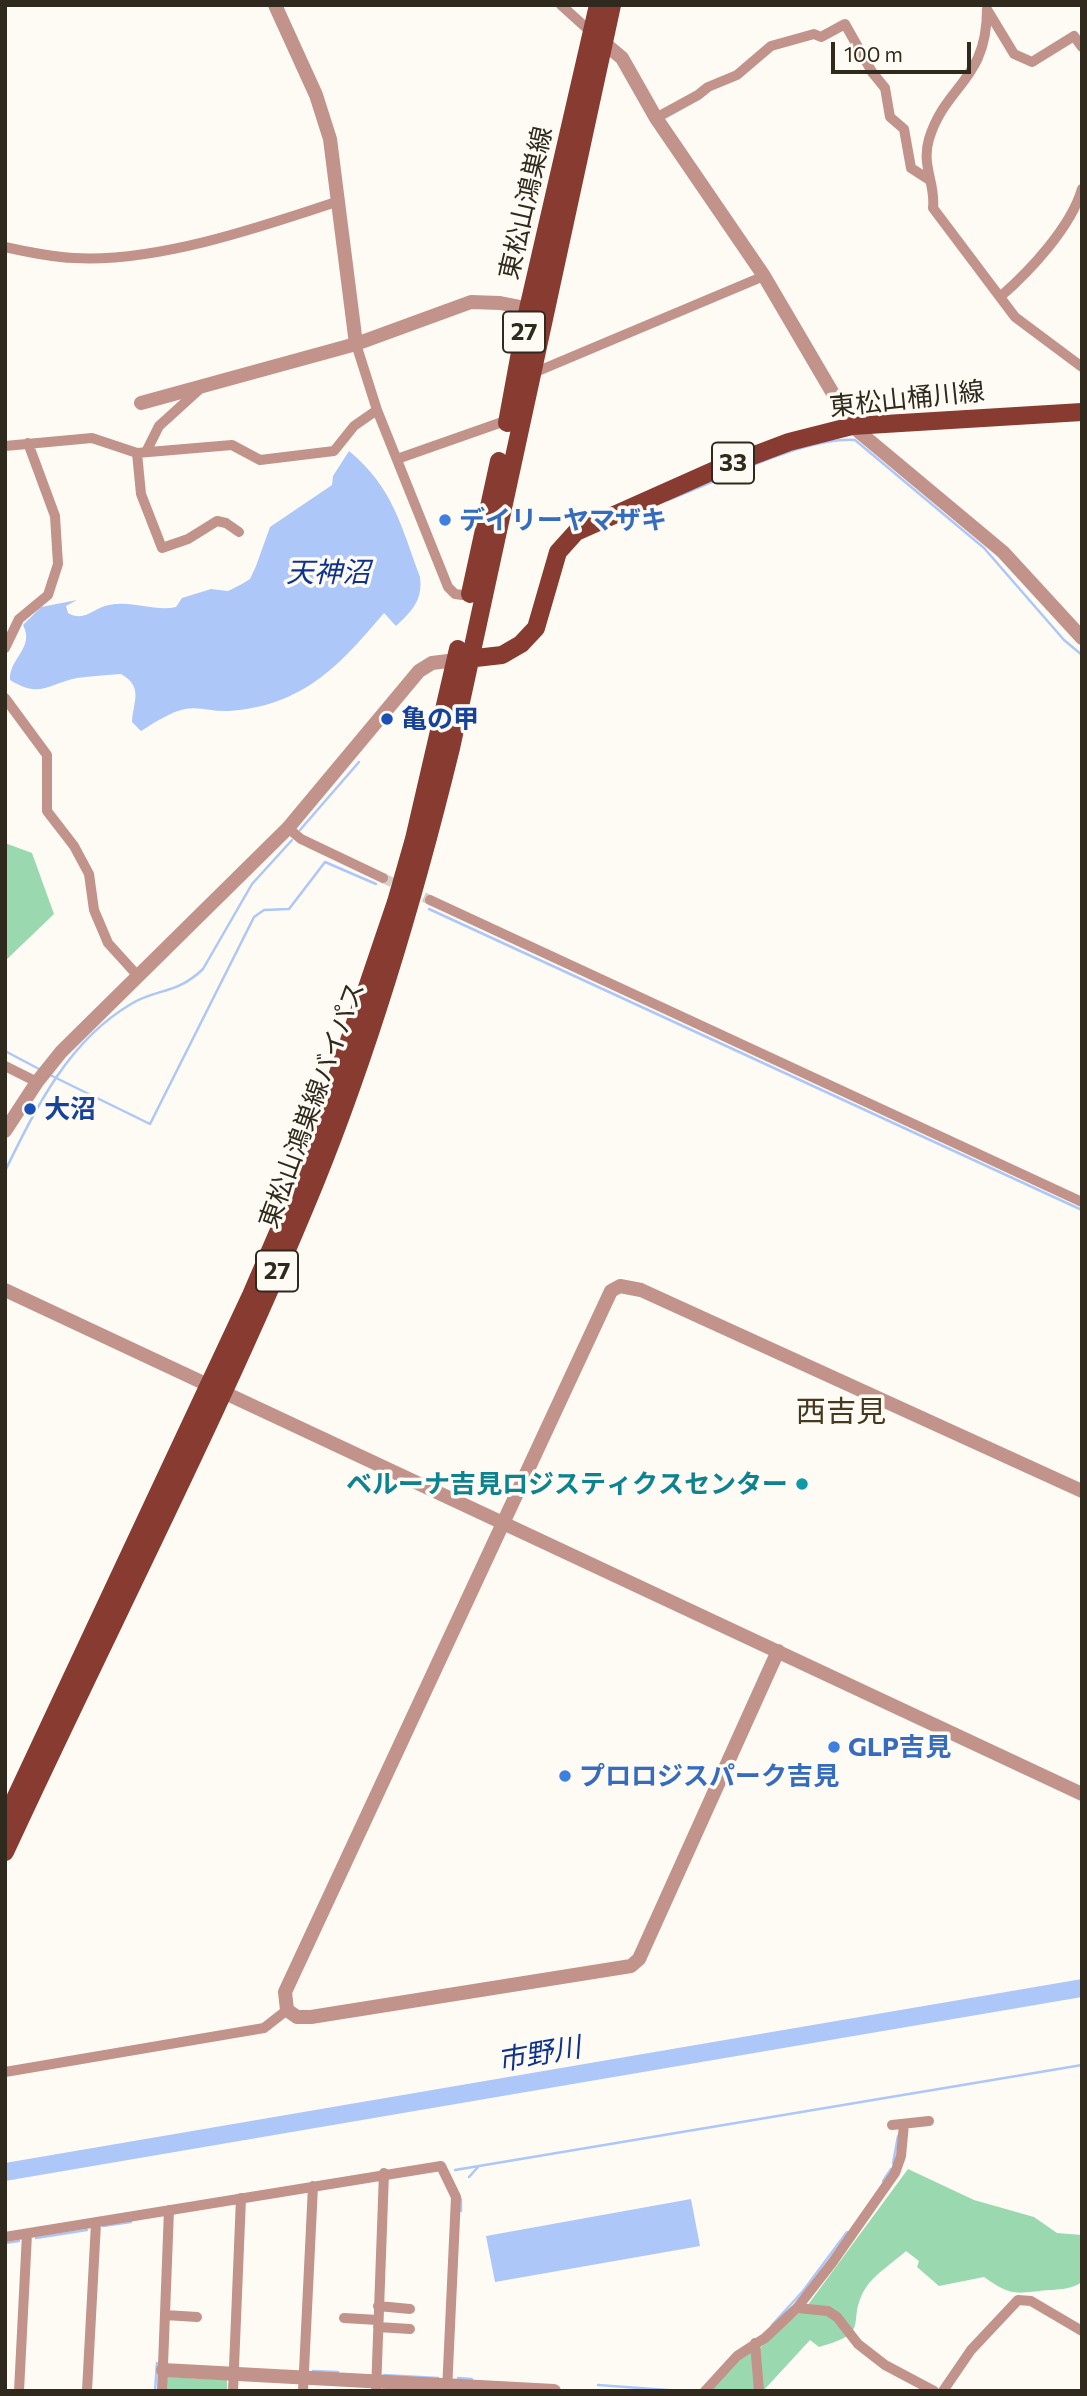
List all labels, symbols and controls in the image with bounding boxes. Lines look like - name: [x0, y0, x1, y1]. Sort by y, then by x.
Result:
- scale bar: [835, 28, 975, 72]
- text: 100 m: [844, 41, 903, 66]
- street label: 東松山鴻巣線: [493, 123, 559, 283]
- road number: 27: [503, 312, 545, 352]
- street label: 東松山桶川線: [828, 375, 986, 423]
- road number: 33: [712, 442, 754, 484]
- place label: デイリーヤマザキ: [459, 504, 667, 536]
- marker: デイリーヤマザキ: [437, 512, 453, 528]
- water label: 天神沼: [286, 556, 370, 590]
- place label: 亀の甲: [401, 703, 479, 735]
- marker: 亀の甲: [379, 711, 395, 727]
- street label: 東松山鴻巣線バイパス: [253, 978, 371, 1232]
- place label: 大沼: [44, 1093, 96, 1125]
- marker: 大沼: [22, 1101, 38, 1117]
- road number: 27: [256, 1251, 298, 1292]
- district label: 西吉見: [796, 1394, 886, 1430]
- place label: ベルーナ吉見ロジスティクスセンター: [346, 1468, 788, 1500]
- marker: ベルーナ吉見ロジスティクスセンター: [794, 1476, 810, 1492]
- place label: GLP吉見: [848, 1731, 951, 1763]
- marker: GLP吉見: [826, 1739, 842, 1755]
- place label: プロロジスパーク吉見: [579, 1760, 839, 1792]
- marker: プロロジスパーク吉見: [557, 1768, 573, 1784]
- water label: 市野川: [495, 2030, 583, 2078]

